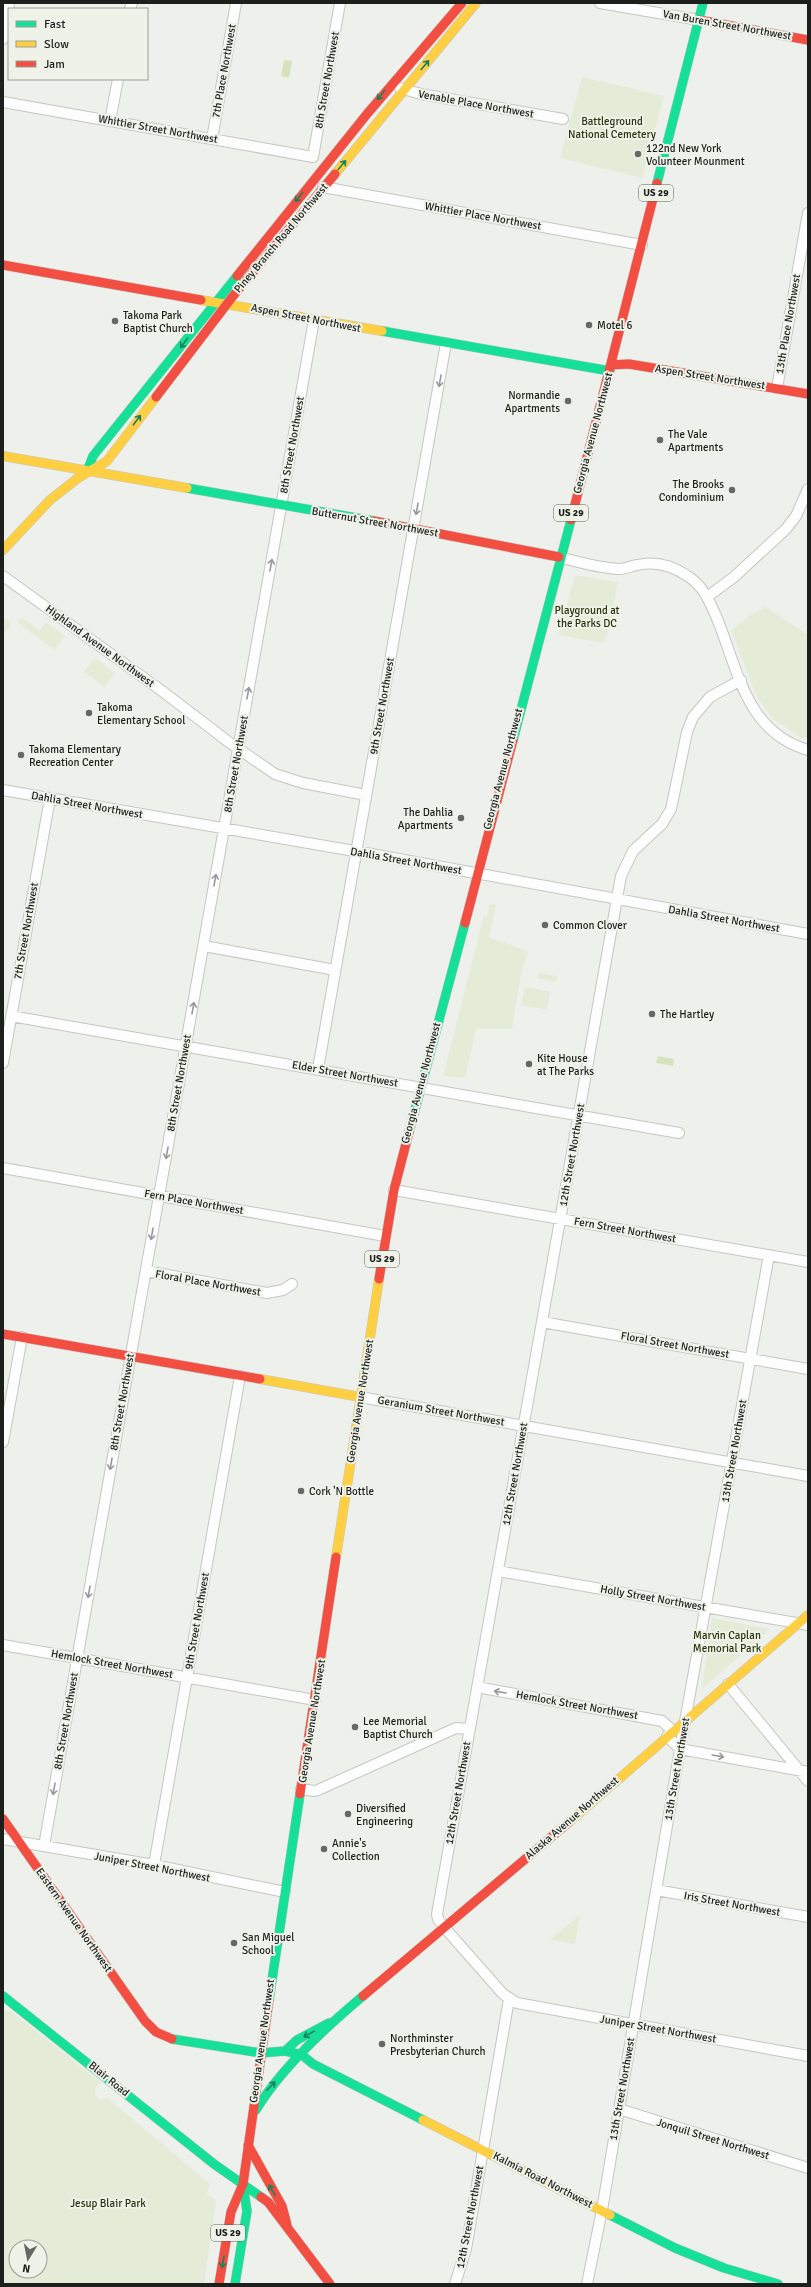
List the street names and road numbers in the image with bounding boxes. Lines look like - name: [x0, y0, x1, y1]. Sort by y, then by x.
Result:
- street label: Van Buren Street Northwest: [662, 7, 793, 43]
- street label: 7th Place Northwest: [209, 23, 239, 119]
- street label: 8th Street Northwest: [312, 30, 342, 130]
- street label: Venable Place Northwest: [417, 87, 535, 121]
- street label: Whittier Street Northwest: [97, 112, 219, 146]
- street label: Piney Branch Road Northwest: [231, 181, 331, 295]
- road number: US 29: [639, 185, 673, 201]
- street label: Whittier Place Northwest: [424, 199, 542, 233]
- street label: 13th Place Northwest: [773, 273, 803, 375]
- street label: Aspen Street Northwest: [250, 301, 362, 335]
- street label: Aspen Street Northwest: [654, 362, 766, 392]
- street label: Georgia Avenue Northwest: [571, 371, 615, 495]
- street label: 8th Street Northwest: [277, 395, 307, 495]
- street label: Butternut Street Northwest: [311, 504, 439, 540]
- road number: US 29: [554, 505, 588, 521]
- street label: Highland Avenue Northwest: [43, 602, 157, 690]
- street label: 9th Street Northwest: [367, 656, 397, 756]
- street label: Georgia Avenue Northwest: [481, 707, 525, 831]
- street label: 8th Street Northwest: [221, 714, 251, 814]
- street label: Dahlia Street Northwest: [30, 789, 144, 821]
- street label: Dahlia Street Northwest: [349, 845, 463, 877]
- street label: 7th Street Northwest: [11, 881, 41, 981]
- street label: Dahlia Street Northwest: [667, 903, 781, 935]
- street label: Georgia Avenue Northwest: [399, 1021, 443, 1145]
- street label: 8th Street Northwest: [164, 1033, 194, 1133]
- street label: Elder Street Northwest: [291, 1058, 399, 1090]
- street label: 12th Street Northwest: [557, 1102, 587, 1208]
- street label: Fern Place Northwest: [143, 1187, 245, 1217]
- street label: Fern Street Northwest: [573, 1215, 677, 1245]
- road number: US 29: [365, 1251, 399, 1267]
- street label: Floral Place Northwest: [154, 1267, 262, 1299]
- street label: Floral Street Northwest: [620, 1329, 730, 1361]
- street label: Georgia Avenue Northwest: [344, 1338, 376, 1464]
- street label: 8th Street Northwest: [107, 1352, 137, 1452]
- street label: Geranium Street Northwest: [377, 1393, 506, 1429]
- street label: 13th Street Northwest: [719, 1398, 749, 1504]
- street label: 12th Street Northwest: [500, 1421, 530, 1527]
- street label: 9th Street Northwest: [182, 1571, 212, 1671]
- street label: Holly Street Northwest: [599, 1582, 707, 1614]
- street label: Hemlock Street Northwest: [50, 1647, 174, 1681]
- street label: Georgia Avenue Northwest: [296, 1658, 328, 1784]
- street label: 8th Street Northwest: [51, 1671, 81, 1771]
- street label: Hemlock Street Northwest: [515, 1688, 639, 1722]
- street label: 13th Street Northwest: [662, 1716, 692, 1822]
- street label: 12th Street Northwest: [443, 1740, 473, 1846]
- street label: Alaska Avenue Northwest: [523, 1774, 622, 1862]
- street label: Juniper Street Northwest: [93, 1849, 211, 1885]
- street label: Eastern Avenue Northwest: [33, 1865, 115, 1975]
- street label: Iris Street Northwest: [683, 1889, 781, 1919]
- street label: Georgia Avenue Northwest: [247, 1978, 277, 2104]
- street label: Juniper Street Northwest: [599, 2012, 717, 2046]
- street label: 13th Street Northwest: [607, 2036, 637, 2142]
- street label: Blair Road: [86, 2059, 132, 2099]
- street label: Jonquil Street Northwest: [655, 2116, 771, 2162]
- street label: Kalmia Road Northwest: [491, 2149, 595, 2211]
- street label: 12th Street Northwest: [454, 2164, 486, 2269]
- road number: US 29: [211, 2225, 245, 2241]

